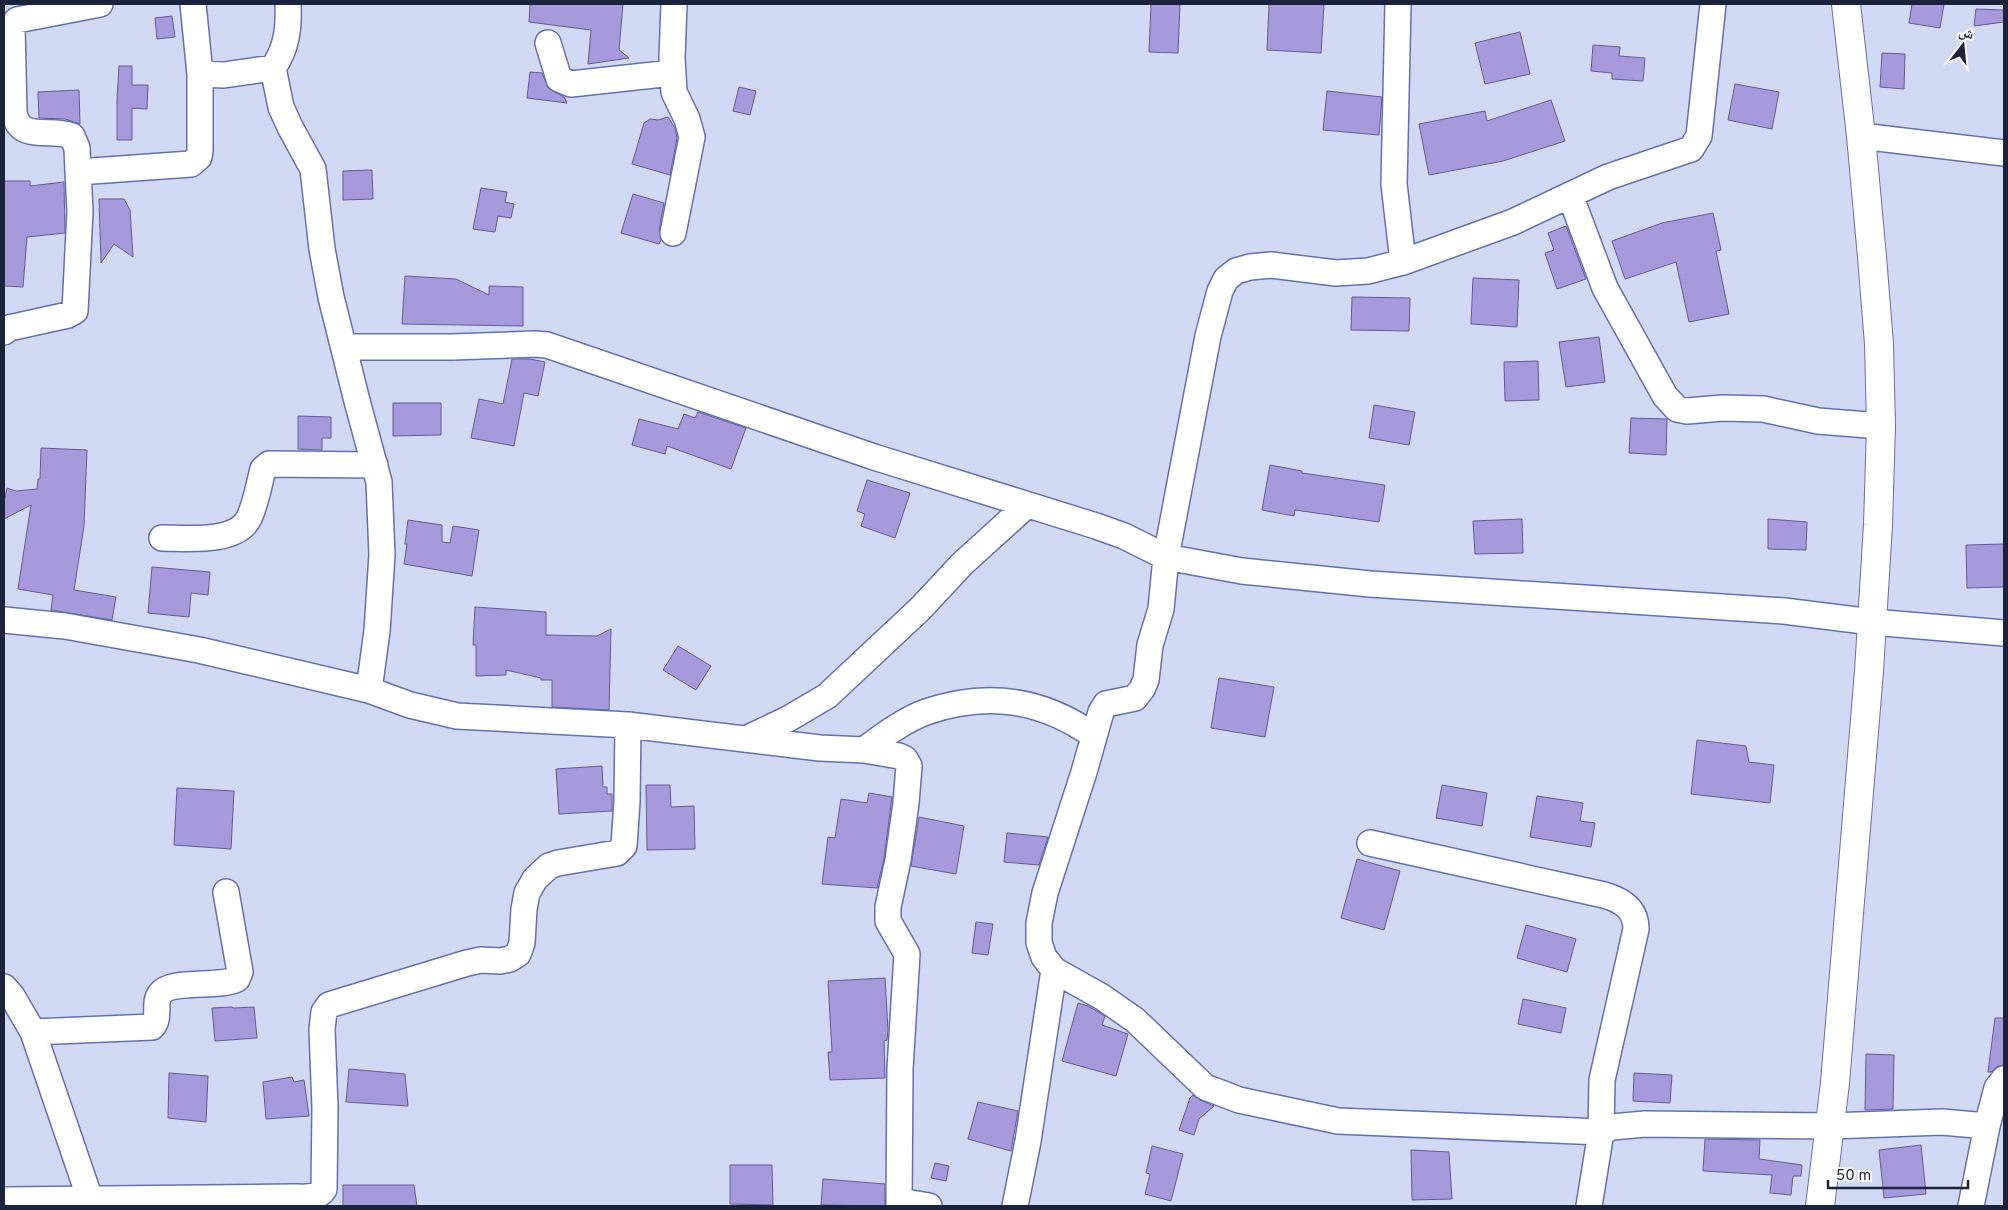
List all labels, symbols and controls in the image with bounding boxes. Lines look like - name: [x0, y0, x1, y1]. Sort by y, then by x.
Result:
- north arrow: [1938, 20, 1988, 70]
- text: ش: [1957, 24, 1976, 44]
- scale bar: [1828, 1158, 1968, 1190]
- text: 50 m: [1836, 1167, 1871, 1186]

